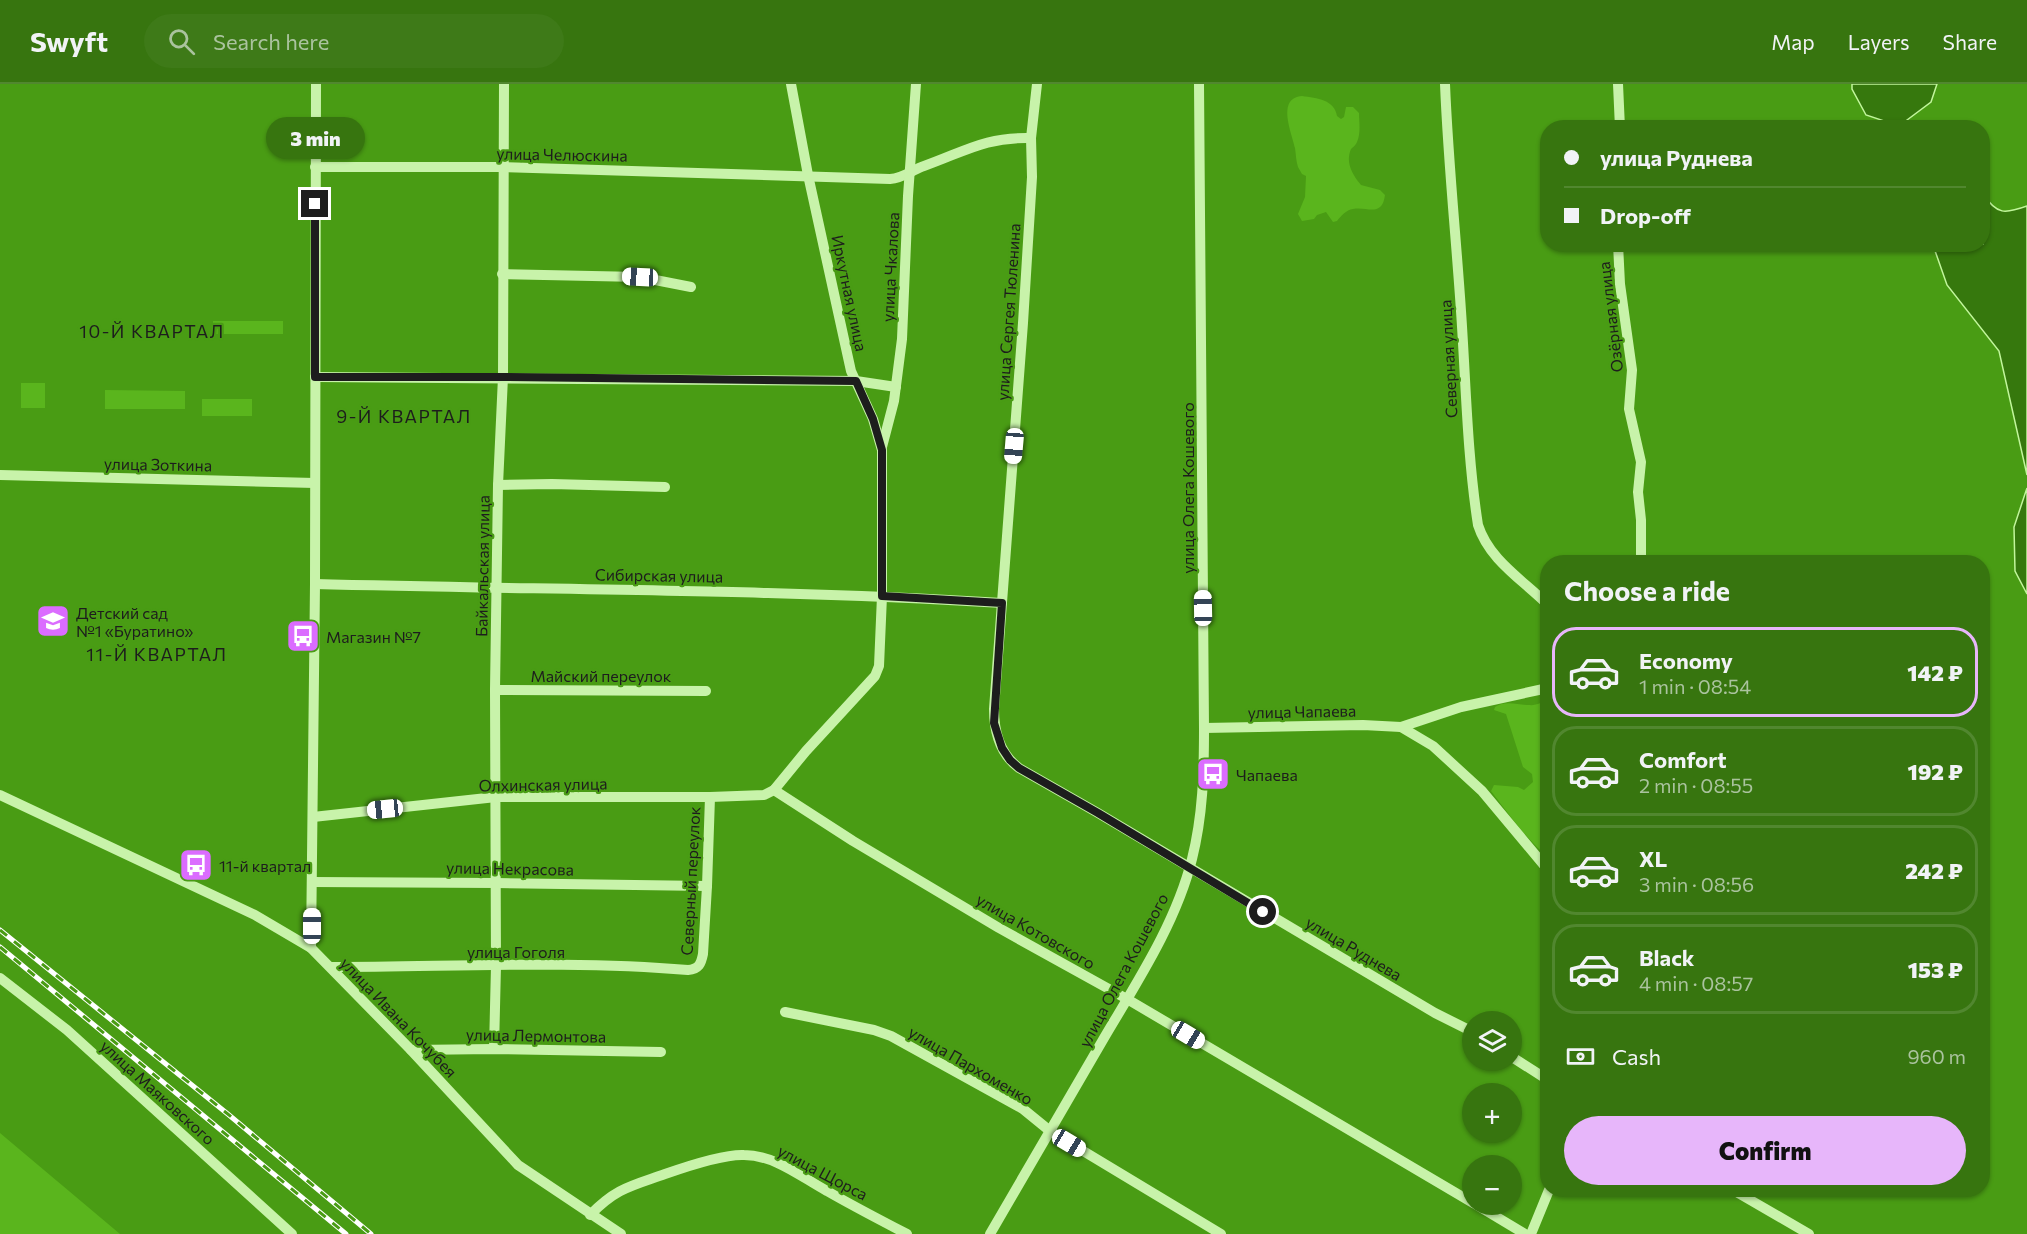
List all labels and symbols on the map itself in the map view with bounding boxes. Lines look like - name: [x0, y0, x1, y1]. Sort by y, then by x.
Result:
- callout: 3 min: [266, 117, 364, 159]
- street label: улица Челюскина: [496, 143, 628, 165]
- route end: [301, 190, 328, 217]
- street label: улица Чкалова: [878, 212, 902, 322]
- street label: улица Сергея Тюленина: [992, 223, 1024, 401]
- street label: Иркутная улица: [828, 233, 872, 353]
- street label: Озёрная улица: [1594, 261, 1626, 373]
- car: [622, 267, 658, 287]
- street label: Северная улица: [1435, 299, 1461, 419]
- district label: 10-Й КВАРТАЛ: [79, 320, 225, 342]
- street label: улица Олега Кошевого: [1178, 402, 1197, 574]
- district label: 9-Й КВАРТАЛ: [336, 405, 472, 427]
- car: [1003, 427, 1025, 465]
- street label: улица Зоткина: [104, 454, 212, 474]
- street label: Байкальская улица: [471, 495, 493, 637]
- street label: Сибирская улица: [595, 564, 723, 586]
- car: [1194, 590, 1212, 626]
- school or university icon: Детский сад №1 «Буратино»: [35, 603, 71, 639]
- place label: Детский сад №1 «Буратино»: [76, 603, 193, 640]
- bus stop icon: Магазин №7: [285, 618, 321, 654]
- place label: Магазин №7: [326, 627, 421, 646]
- district label: 11-Й КВАРТАЛ: [86, 643, 228, 665]
- street label: Майский переулок: [531, 666, 672, 685]
- street label: улица Чапаева: [1248, 701, 1356, 721]
- bus stop icon: Чапаева: [1195, 756, 1231, 792]
- place label: Чапаева: [1236, 765, 1298, 784]
- street label: Олхинская улица: [478, 773, 608, 795]
- car: [366, 798, 404, 820]
- street label: Северный переулок: [677, 806, 703, 956]
- bus stop icon: 11-й квартал: [178, 847, 214, 883]
- place label: 11-й квартал: [219, 856, 311, 875]
- street label: улица Некрасова: [446, 857, 574, 879]
- street label: улица Котовского: [973, 889, 1099, 973]
- street label: улица Олега Кошевого: [1074, 890, 1172, 1050]
- route start: [1249, 898, 1276, 925]
- car: [303, 908, 321, 944]
- street label: улица Руднева: [1303, 912, 1405, 984]
- street label: улица Гоголя: [467, 942, 565, 961]
- street label: улица Ивана Кочубея: [337, 953, 461, 1081]
- car: [1168, 1018, 1208, 1052]
- street label: улица Пархоменко: [905, 1022, 1037, 1108]
- street label: улица Лермонтова: [466, 1024, 606, 1046]
- street label: улица Маяковского: [97, 1036, 219, 1148]
- car: [1049, 1126, 1089, 1160]
- street label: улица Щорса: [775, 1140, 871, 1204]

